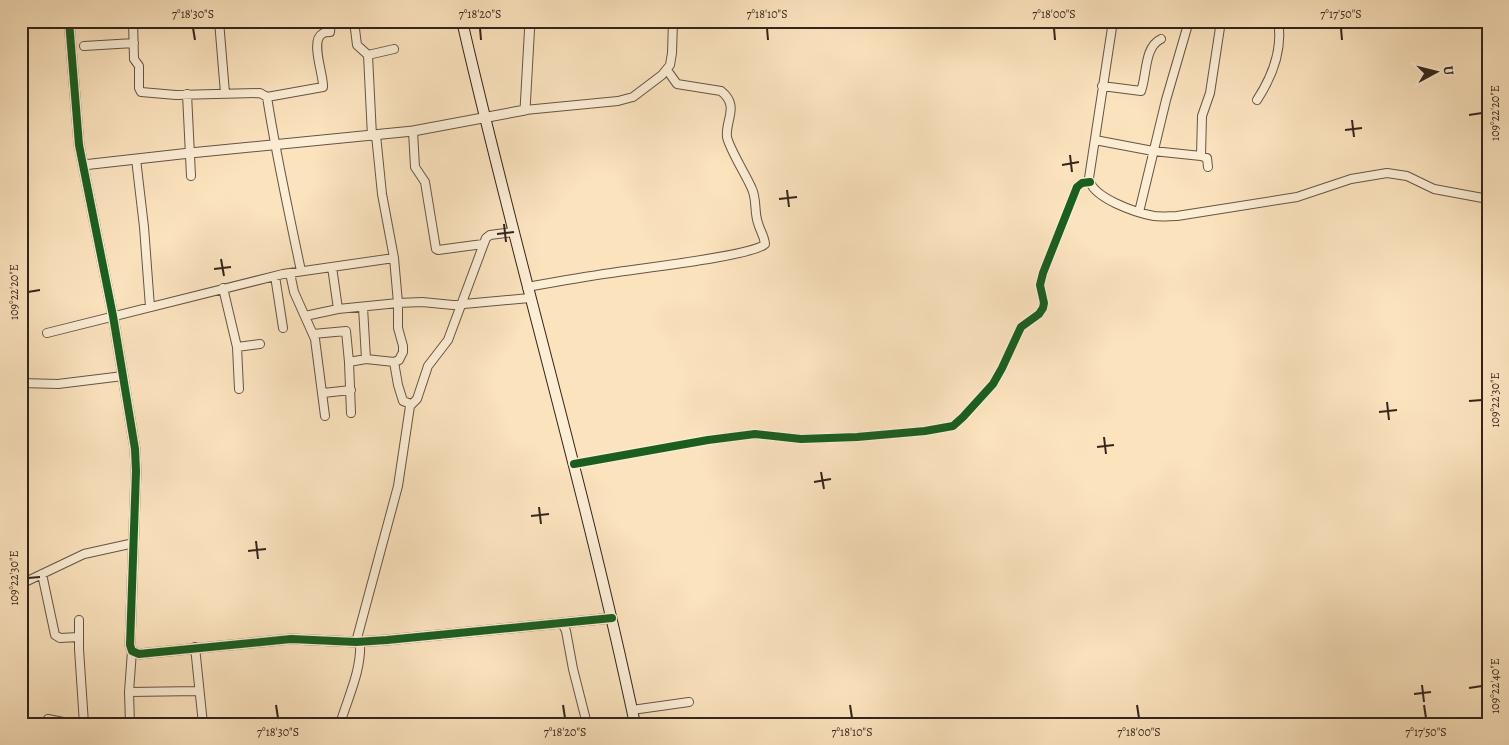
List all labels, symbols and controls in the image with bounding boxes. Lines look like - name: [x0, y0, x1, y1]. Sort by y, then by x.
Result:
- text: 7°18'30"S: [172, 6, 214, 22]
- text: 7°18'20"S: [459, 6, 501, 22]
- text: 7°18'10"S: [746, 6, 788, 22]
- text: 7°18'00"S: [1032, 6, 1076, 22]
- text: 7°17'50"S: [1320, 6, 1362, 22]
- north arrow: [1412, 48, 1462, 98]
- text: U: [1438, 65, 1458, 76]
- text: 109°22'20"E: [1487, 85, 1503, 141]
- text: 109°22'20"E: [6, 264, 22, 320]
- text: 109°22'30"E: [1487, 372, 1503, 428]
- text: 109°22'30"E: [6, 550, 22, 606]
- text: 109°22'40"E: [1487, 658, 1503, 714]
- text: 7°18'30"S: [257, 724, 299, 740]
- text: 7°18'20"S: [544, 724, 586, 740]
- text: 7°18'10"S: [831, 724, 873, 740]
- text: 7°18'00"S: [1117, 724, 1161, 740]
- text: 7°17'50"S: [1405, 724, 1447, 740]

